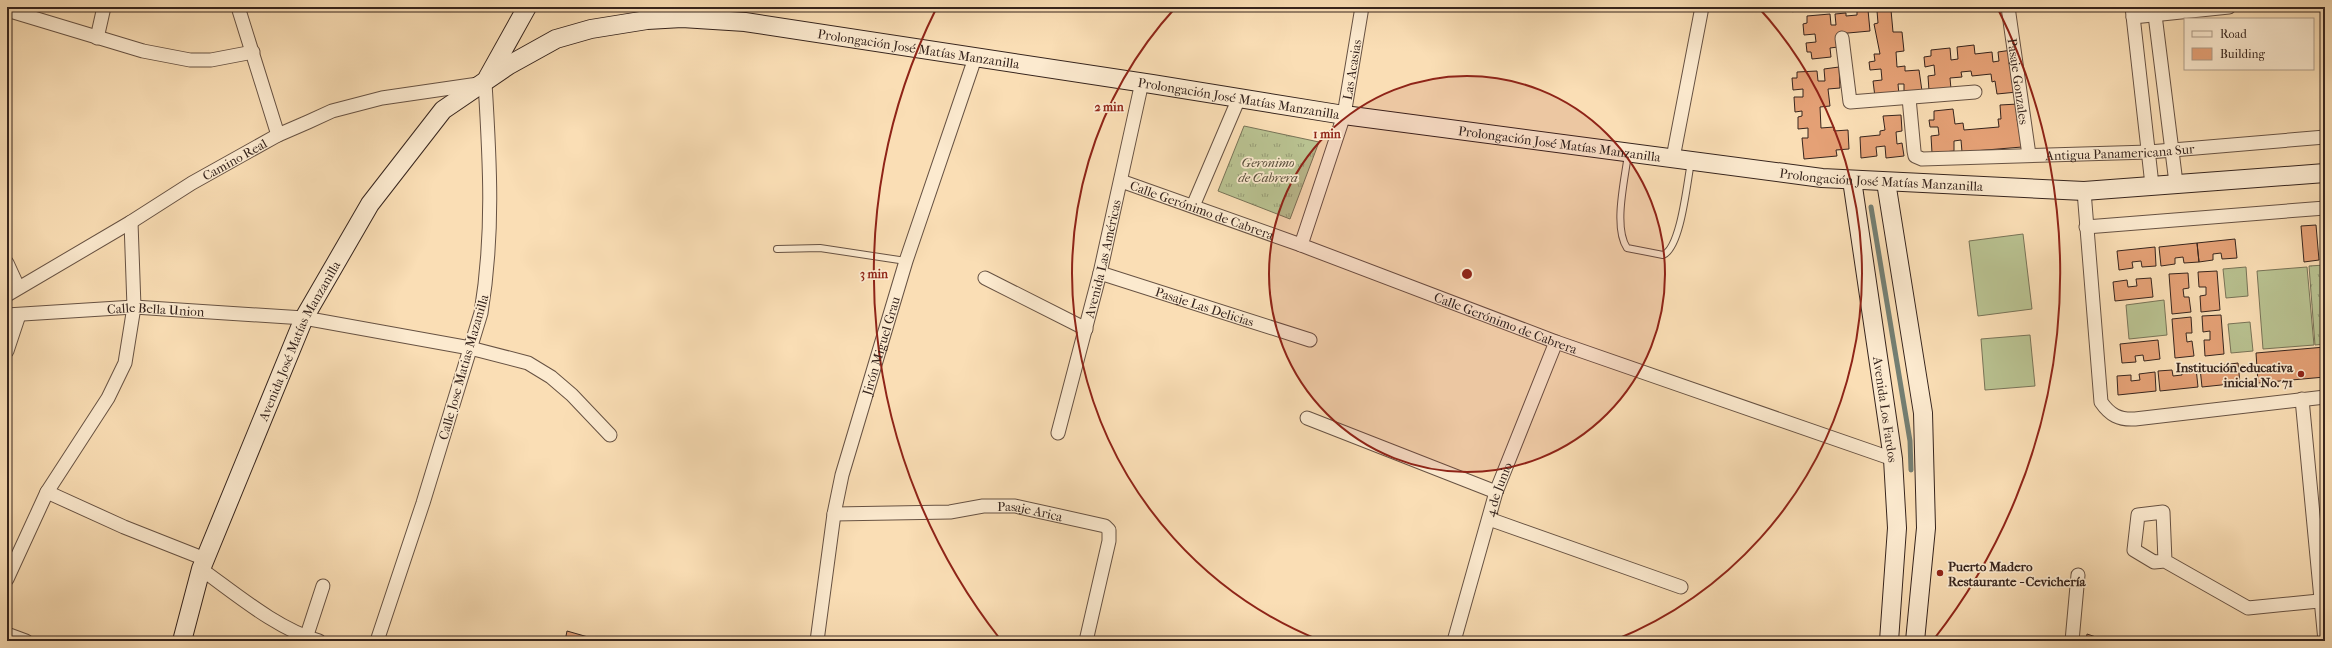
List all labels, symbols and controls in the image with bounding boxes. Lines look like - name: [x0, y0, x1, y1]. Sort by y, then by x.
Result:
- legend: [2184, 18, 2314, 70]
- street label: Prolongación José Matías Manzanilla: [817, 26, 1021, 72]
- text: Road: [2220, 27, 2247, 41]
- street label: Pasaje Gonzales: [2005, 37, 2032, 126]
- street label: Las Acasias: [1340, 38, 1365, 101]
- text: Building: [2220, 47, 2265, 61]
- street label: Prolongación José Matías Manzanilla: [1137, 75, 1341, 122]
- text: 2 min: [1094, 100, 1125, 114]
- street label: Prolongación José Matías Manzanilla: [1457, 123, 1662, 165]
- text: 1 min: [1313, 127, 1342, 141]
- street label: Camino Real: [200, 136, 270, 184]
- street label: Antigua Panamericana Sur: [2044, 141, 2196, 163]
- park label: Geronimo de Cabrera: [1238, 155, 1298, 185]
- street label: Prolongación José Matías Manzanilla: [1779, 165, 1984, 194]
- street label: Calle Gerónimo de Cabrera: [1128, 178, 1277, 243]
- street label: Avenida Las Américas: [1081, 198, 1124, 320]
- street label: Avenida José Matías Manzanilla: [255, 258, 344, 424]
- text: 3 min: [860, 267, 889, 282]
- centre of rings: [1460, 267, 1474, 281]
- street label: Pasaje Las Delicias: [1153, 284, 1256, 330]
- street label: Calle Gerónimo de Cabrera: [1432, 289, 1580, 357]
- street label: Calle Jose Matias Mazanilla: [436, 292, 492, 442]
- street label: Jirón Miguel Grau: [859, 294, 903, 398]
- street label: Calle Bella Union: [107, 300, 205, 320]
- street label: Avenida Los Fardos: [1870, 355, 1900, 463]
- place label: Institución educativa inicial No. 71: [2176, 360, 2294, 390]
- marker: Institución educativa inicial No. 71: [2296, 369, 2306, 379]
- street label: 4 de Junio: [1482, 460, 1515, 518]
- street label: Pasaje Arica: [997, 499, 1065, 525]
- place label: Puerto Madero Restaurante - Cevichería: [1948, 559, 2087, 589]
- marker: Puerto Madero Restaurante - Cevichería: [1935, 568, 1945, 578]

